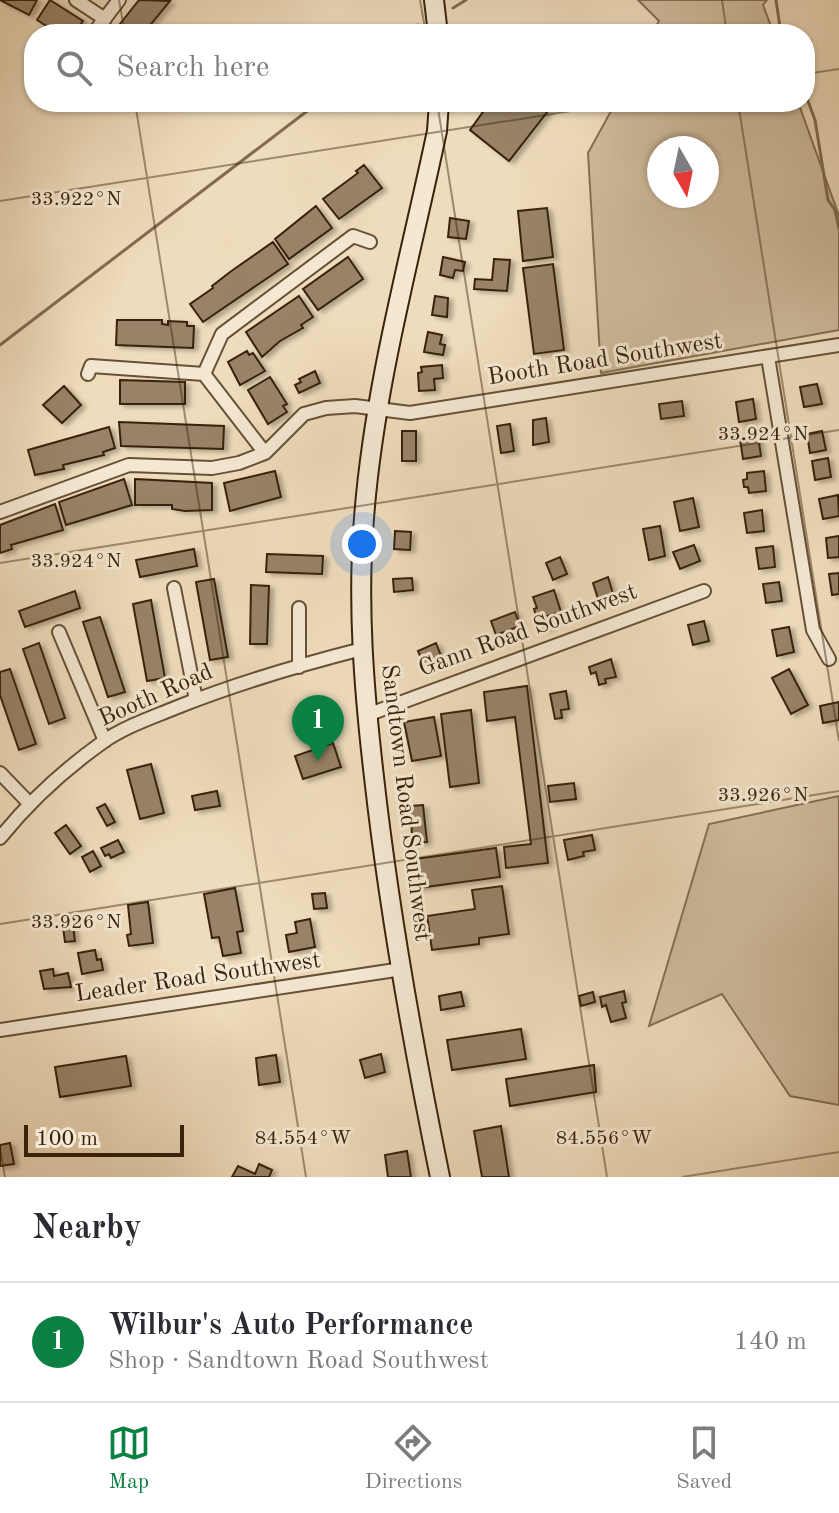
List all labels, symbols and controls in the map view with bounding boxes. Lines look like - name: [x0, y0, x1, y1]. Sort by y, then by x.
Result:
- search box: [24, 24, 815, 112]
- icon: search: [52, 46, 96, 90]
- text: Search here: [116, 53, 270, 83]
- north arrow: [647, 136, 719, 208]
- text: 33.922°N: [31, 190, 121, 210]
- street label: Booth Road Southwest: [486, 330, 724, 390]
- text: 33.924°N: [718, 425, 808, 445]
- your location: [342, 524, 382, 564]
- text: 33.924°N: [31, 552, 121, 572]
- street label: Gann Road Southwest: [416, 580, 640, 682]
- street label: Booth Road: [95, 660, 217, 732]
- street label: Sandtown Road Southwest: [376, 663, 434, 943]
- pin: 1: [292, 695, 344, 761]
- text: 33.926°N: [718, 786, 808, 806]
- text: 33.926°N: [31, 913, 121, 933]
- street label: Leader Road Southwest: [74, 949, 322, 1007]
- scale bar: [24, 1121, 184, 1157]
- text: 100 m: [36, 1128, 98, 1150]
- text: 84.554°W: [255, 1129, 351, 1149]
- text: 84.556°W: [556, 1129, 652, 1149]
- text: Nearby: [32, 1212, 142, 1246]
- text: Wilbur's Auto Performance: [108, 1311, 473, 1341]
- text: 1: [50, 1329, 66, 1355]
- text: 140 m: [734, 1329, 807, 1355]
- text: Shop · Sandtown Road Southwest: [108, 1348, 489, 1374]
- tab: Map: [107, 1421, 151, 1496]
- tab: Directions: [365, 1421, 462, 1496]
- tab: Saved: [676, 1421, 732, 1496]

